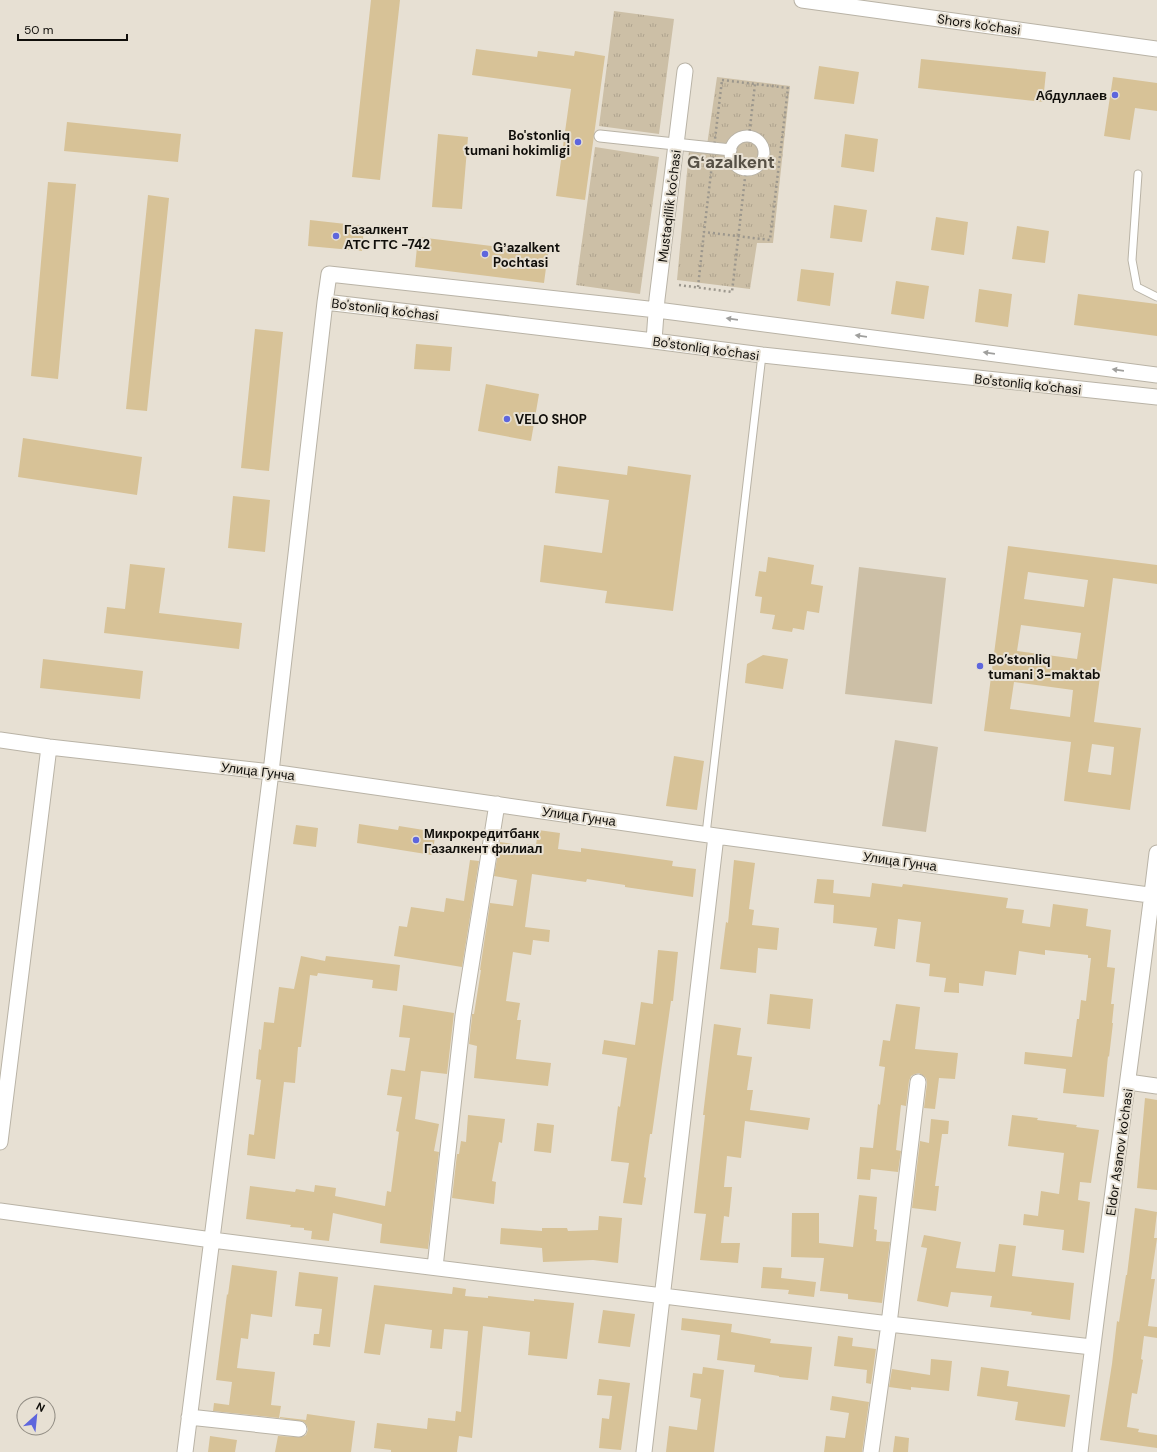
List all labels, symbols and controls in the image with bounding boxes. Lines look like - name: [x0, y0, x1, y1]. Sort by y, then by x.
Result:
- street label: Shors ko'chasi: [936, 10, 1022, 39]
- scale bar: [18, 16, 127, 42]
- text: 50 m: [24, 22, 53, 38]
- place label: Абдуллаев: [1036, 87, 1107, 104]
- marker: Абдуллаев: [1110, 90, 1120, 100]
- place label: Bo'stonliq tumani hokimligi: [464, 127, 570, 159]
- marker: Bo'stonliq tumani hokimligi: [573, 137, 583, 147]
- street label: Mustaqillik ko'chasi: [654, 149, 685, 263]
- district label: Gʻazalkent: [687, 151, 775, 173]
- place label: Газалкент АТС ГТС -742: [344, 221, 430, 253]
- marker: Газалкент АТС ГТС -742: [331, 231, 341, 241]
- place label: Gʼazalkent Pochtasi: [493, 239, 560, 271]
- marker: Gʼazalkent Pochtasi: [480, 249, 490, 259]
- street label: Bo'stonliq ko'chasi: [331, 295, 439, 324]
- one-way arrow: [726, 316, 738, 322]
- street label: Bo'stonliq ko'chasi: [652, 333, 760, 364]
- one-way arrow: [854, 333, 867, 339]
- one-way arrow: [983, 350, 996, 356]
- one-way arrow: [1112, 367, 1124, 373]
- street label: Bo'stonliq ko'chasi: [974, 370, 1082, 399]
- place label: VELO SHOP: [515, 411, 587, 428]
- marker: VELO SHOP: [502, 414, 512, 424]
- place label: Bo’stonliq tumani 3-maktab: [988, 651, 1101, 683]
- marker: Bo’stonliq tumani 3-maktab: [975, 661, 985, 671]
- street label: Улица Гунча: [220, 759, 297, 785]
- street label: Улица Гунча: [541, 803, 618, 830]
- place label: Микрокредитбанк Газалкент филиал: [424, 825, 542, 857]
- marker: Микрокредитбанк Газалкент филиал: [411, 835, 421, 845]
- street label: Улица Гунча: [862, 848, 939, 875]
- street label: Eldor Asanov ko'chasi: [1102, 1087, 1137, 1217]
- north arrow: [16, 1396, 56, 1436]
- text: N: [34, 1399, 47, 1415]

